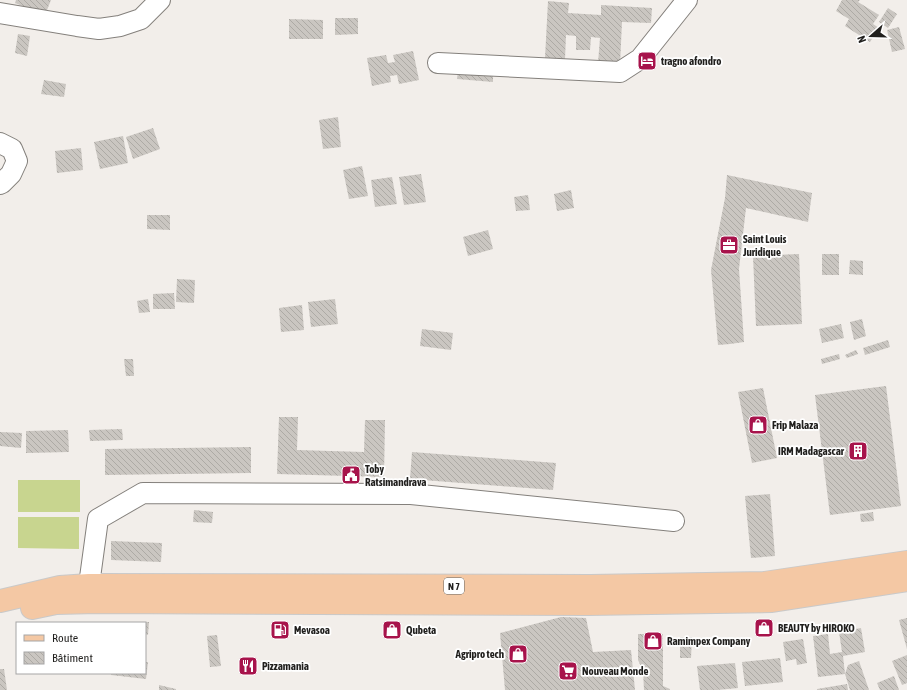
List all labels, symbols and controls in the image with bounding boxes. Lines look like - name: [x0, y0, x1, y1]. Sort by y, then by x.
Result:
- north arrow: [851, 16, 891, 56]
- text: N: [855, 34, 868, 45]
- hotel icon: tragno afondro: [636, 50, 658, 72]
- place label: tragno afondro: [660, 55, 721, 67]
- place label: Saint Louis Juridique: [742, 233, 787, 258]
- office icon: Saint Louis Juridique: [718, 234, 740, 256]
- shop icon: Frip Malaza: [747, 414, 769, 436]
- place label: Frip Malaza: [772, 419, 818, 431]
- building icon: IRM Madagascar: [847, 440, 869, 462]
- place label: IRM Madagascar: [778, 445, 845, 457]
- place label: Toby Ratsimandrava: [365, 463, 426, 488]
- public building icon: Toby Ratsimandrava: [340, 464, 362, 486]
- road number: N 7: [444, 578, 464, 594]
- shop icon: BEAUTY by HIROKO: [753, 617, 775, 639]
- fuel station icon: Mevasoa: [269, 619, 291, 641]
- shop icon: Qubeta: [381, 619, 403, 641]
- legend: [16, 622, 146, 674]
- place label: BEAUTY by HIROKO: [778, 622, 855, 634]
- place label: Mevasoa: [294, 624, 330, 636]
- place label: Qubeta: [406, 624, 436, 636]
- shop icon: Ramimpex Company: [642, 630, 664, 652]
- text: Route: [52, 631, 78, 645]
- place label: Ramimpex Company: [667, 635, 751, 647]
- shop icon: Agripro tech: [507, 643, 529, 665]
- place label: Agripro tech: [455, 648, 504, 660]
- text: Bâtiment: [52, 651, 93, 665]
- restaurant icon: Pizzamania: [237, 655, 259, 677]
- place label: Pizzamania: [262, 660, 309, 672]
- supermarket icon: Nouveau Monde: [557, 660, 579, 682]
- place label: Nouveau Monde: [582, 665, 648, 677]

